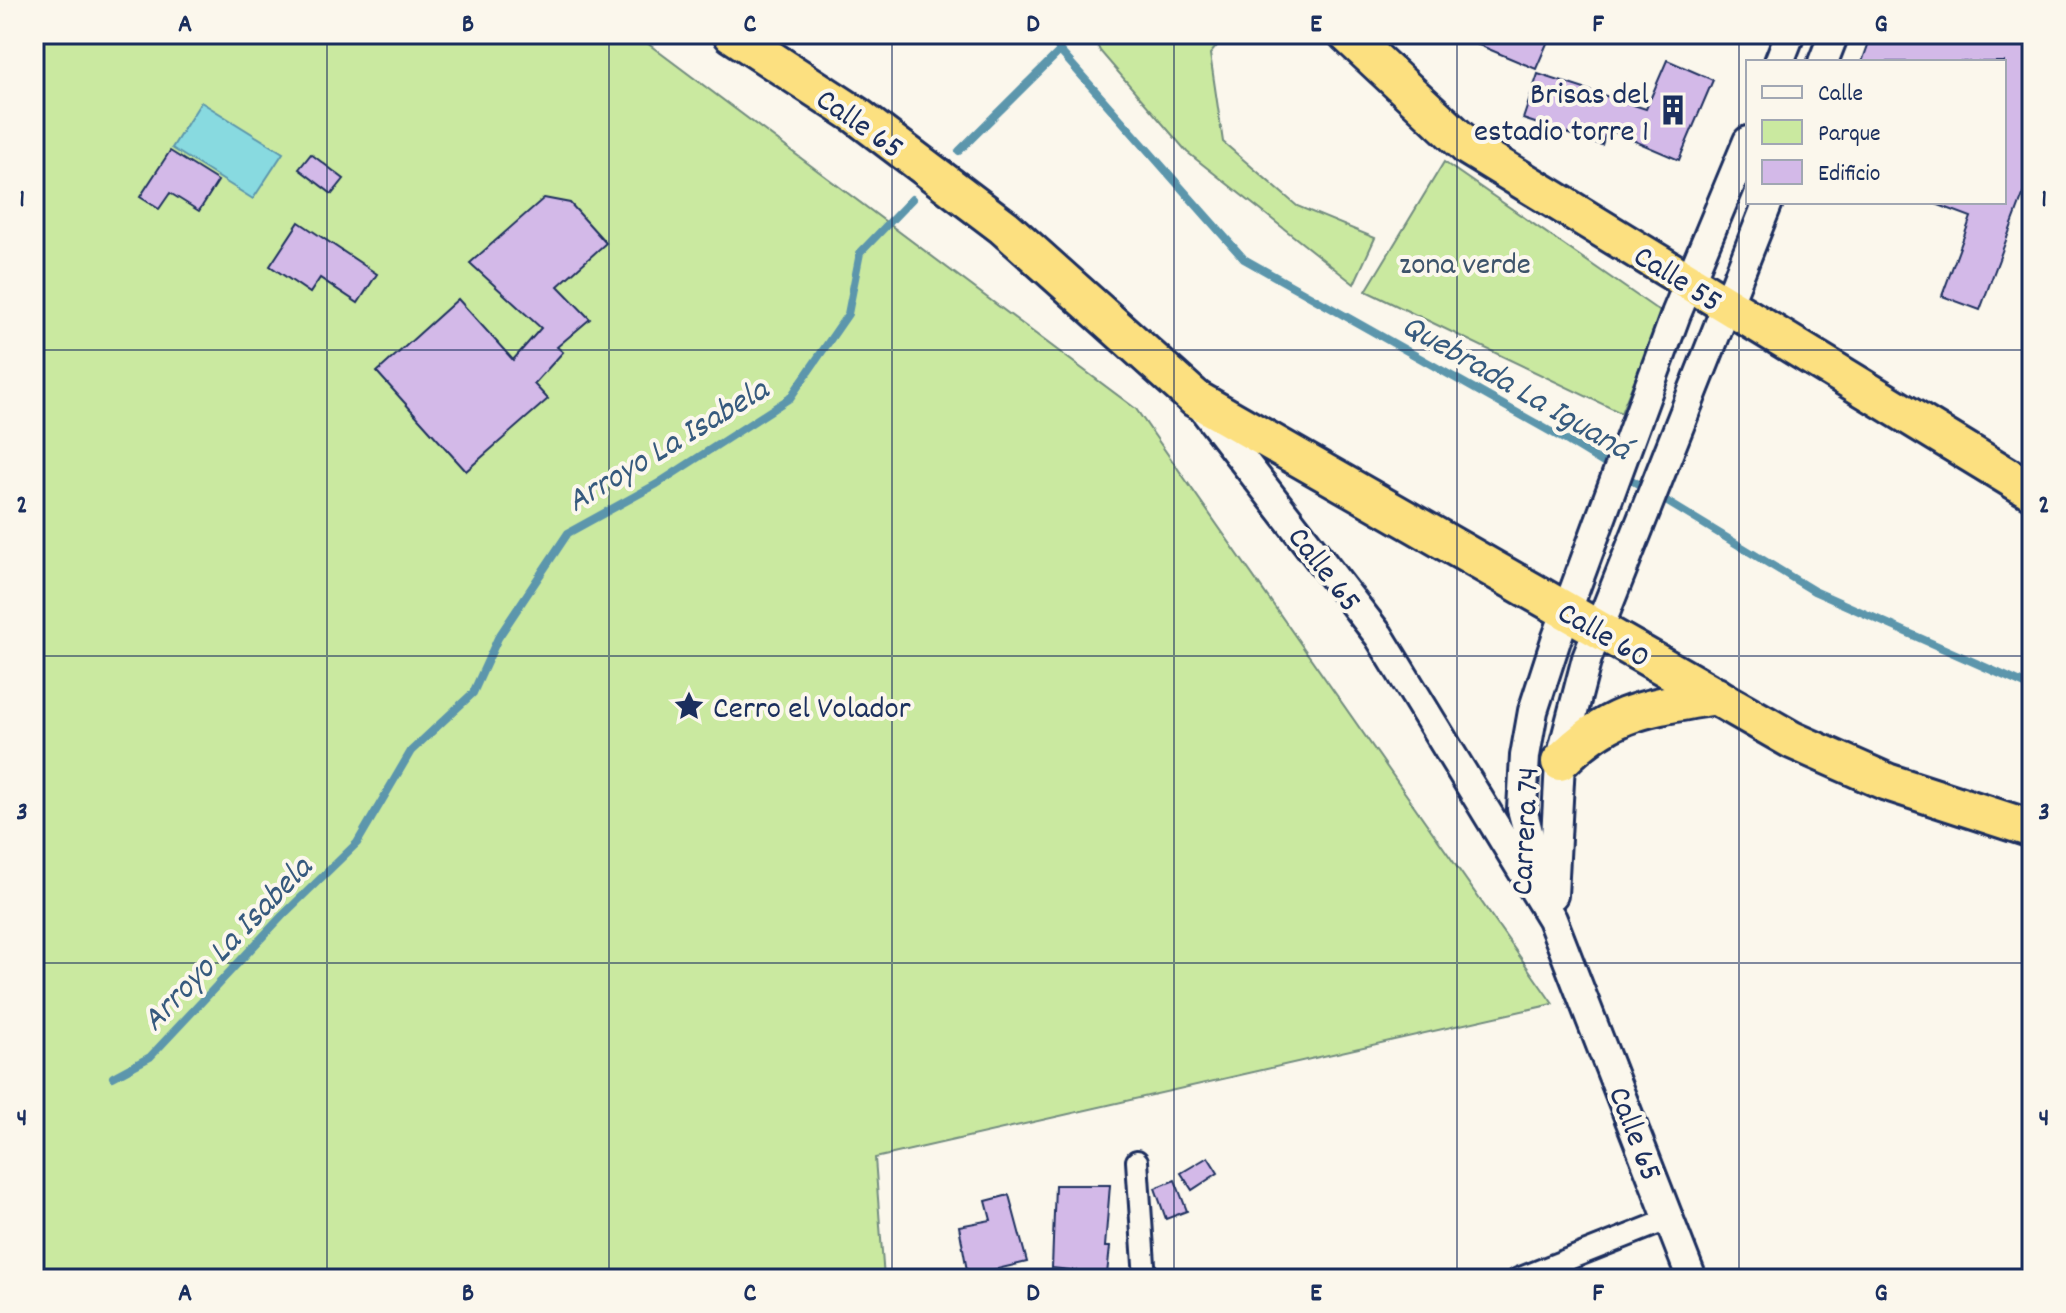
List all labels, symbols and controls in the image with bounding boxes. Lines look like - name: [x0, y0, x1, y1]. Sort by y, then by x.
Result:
- text: A: [178, 7, 192, 44]
- text: B: [462, 7, 474, 44]
- text: C: [744, 7, 757, 44]
- text: D: [1026, 7, 1040, 44]
- text: E: [1310, 7, 1322, 44]
- text: F: [1592, 7, 1604, 44]
- text: G: [1874, 7, 1888, 44]
- legend: [1746, 60, 2006, 204]
- place label: Brisas del estadio torre 1: [1474, 74, 1649, 157]
- text: Calle: [1818, 78, 1863, 112]
- street label: Calle 65: [805, 79, 911, 173]
- building icon: Brisas del estadio torre 1: [1656, 93, 1690, 127]
- text: Parque: [1818, 118, 1881, 152]
- text: Edificio: [1818, 158, 1880, 192]
- text: 1: [19, 182, 25, 219]
- text: 1: [2041, 182, 2047, 219]
- street label: Calle 55: [1623, 236, 1730, 326]
- park label: zona verde: [1399, 244, 1531, 290]
- water label: Quebrada La Iguaná: [1391, 304, 1642, 477]
- water label: Arroyo La Isabela: [559, 367, 781, 527]
- text: 2: [16, 488, 28, 525]
- text: 2: [2038, 488, 2050, 525]
- street label: Calle 65: [1274, 518, 1370, 624]
- street label: Calle 60: [1547, 592, 1658, 682]
- place label: Cerro el Volador: [713, 688, 911, 734]
- place icon: Cerro el Volador: [672, 689, 706, 723]
- street label: Carrera 74: [1502, 766, 1554, 897]
- text: 3: [16, 795, 28, 832]
- text: 3: [2038, 795, 2050, 832]
- water label: Arroyo La Isabela: [132, 845, 327, 1045]
- street label: Calle 65: [1593, 1081, 1671, 1189]
- text: 4: [17, 1101, 27, 1138]
- text: 4: [2039, 1101, 2049, 1138]
- text: A: [178, 1276, 192, 1313]
- text: B: [462, 1276, 474, 1313]
- text: C: [744, 1276, 757, 1313]
- text: D: [1026, 1276, 1040, 1313]
- text: E: [1310, 1276, 1322, 1313]
- text: F: [1592, 1276, 1604, 1313]
- text: G: [1874, 1276, 1888, 1313]

